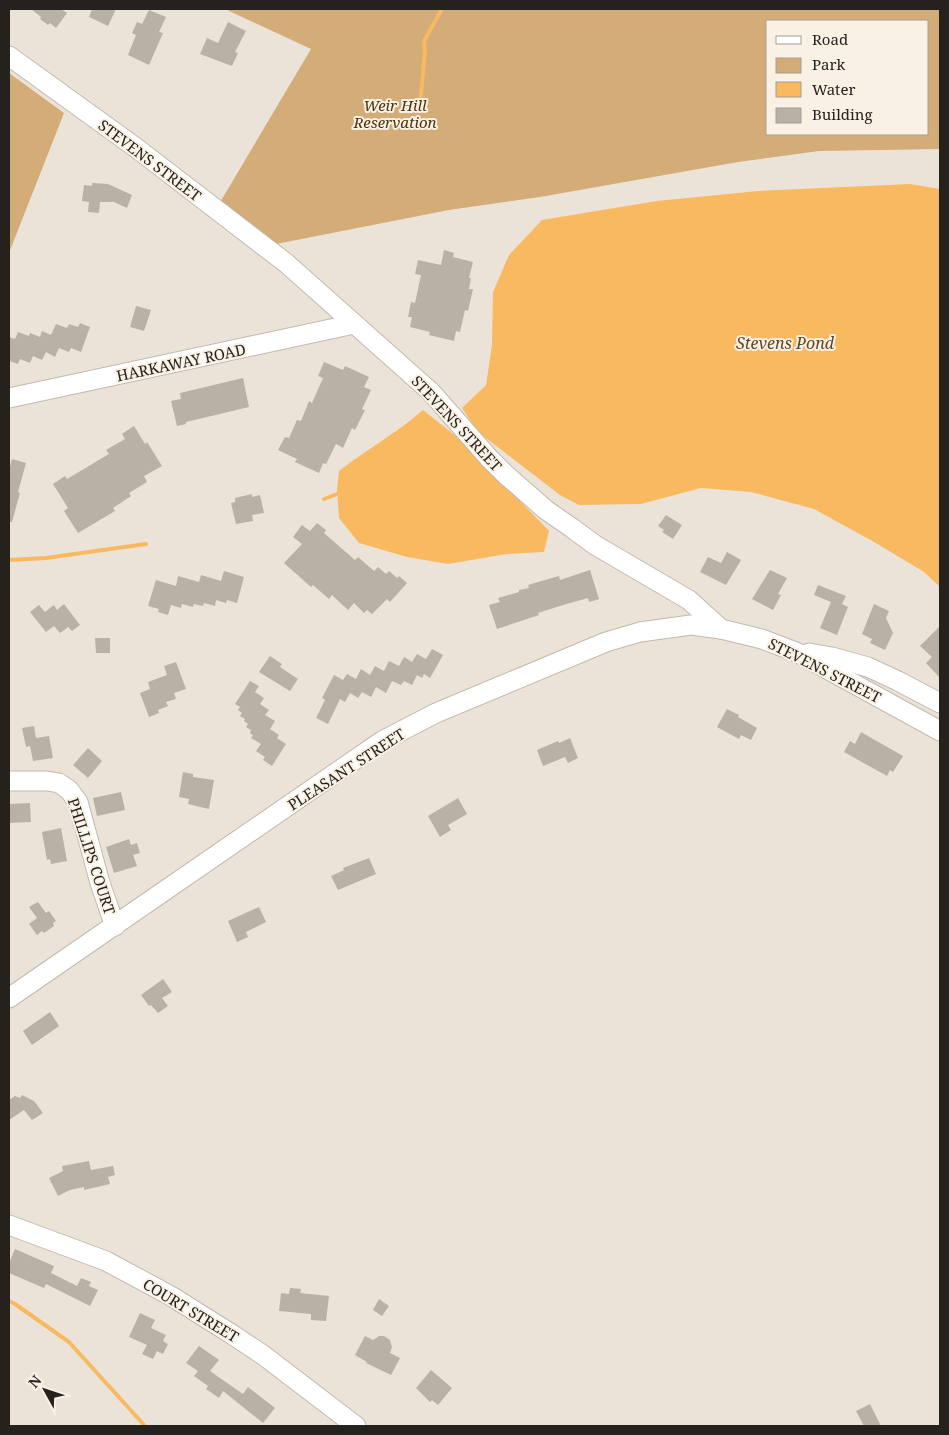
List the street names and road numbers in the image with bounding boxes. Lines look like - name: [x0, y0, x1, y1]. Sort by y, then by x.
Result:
- street label: STEVENS STREET: [95, 115, 205, 205]
- street label: HARKAWAY ROAD: [115, 339, 248, 385]
- street label: STEVENS STREET: [407, 371, 507, 475]
- street label: STEVENS STREET: [765, 633, 885, 707]
- street label: PLEASANT STREET: [283, 724, 409, 814]
- street label: PHILLIPS COURT: [64, 795, 120, 917]
- street label: COURT STREET: [139, 1273, 243, 1347]

